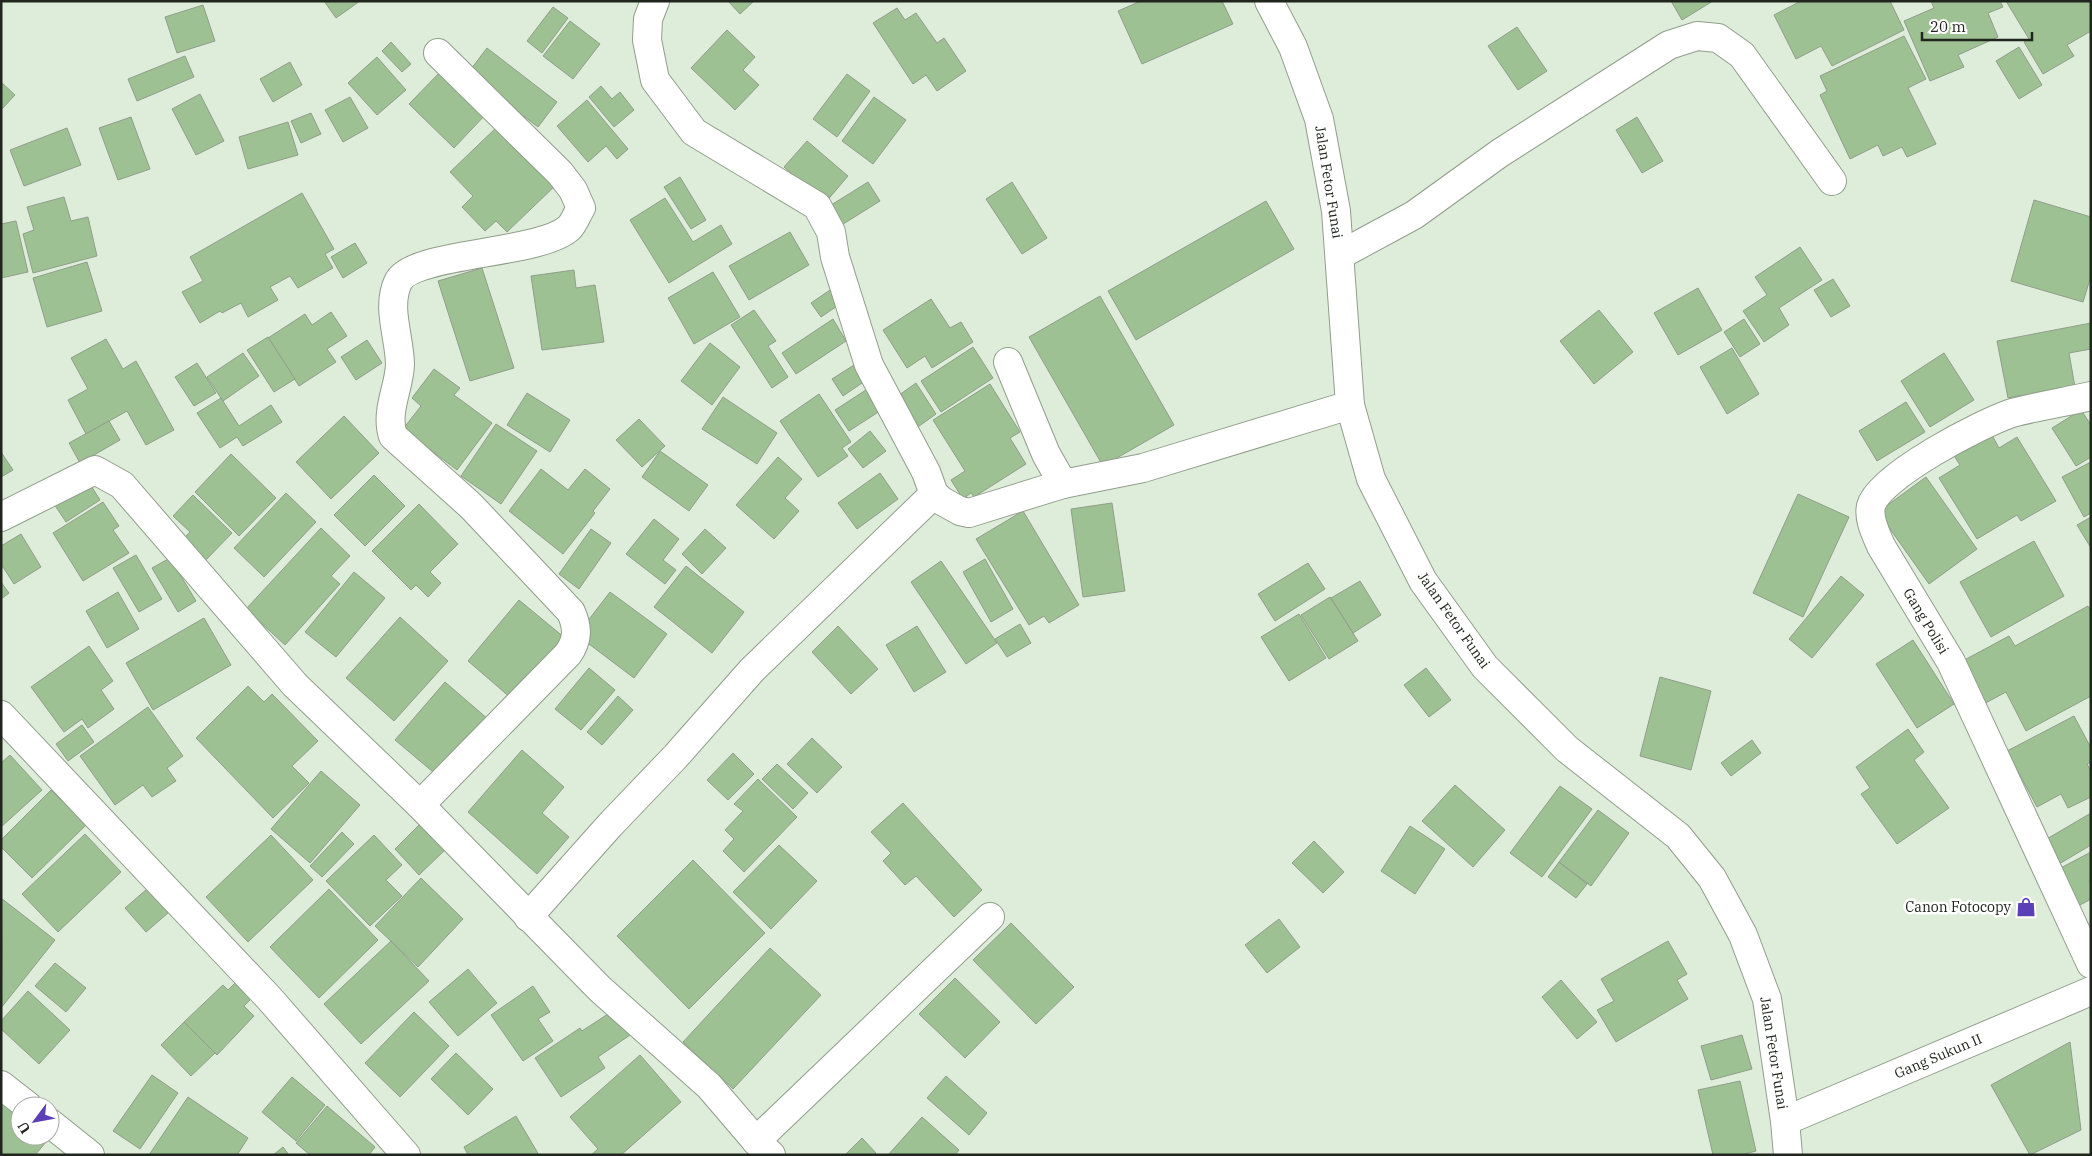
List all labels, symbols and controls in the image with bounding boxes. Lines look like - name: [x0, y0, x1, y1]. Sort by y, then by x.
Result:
- scale bar: [1922, 10, 2032, 42]
- text: 20 m: [1930, 17, 1966, 36]
- street label: Jalan Fetor Funai: [1311, 124, 1347, 240]
- street label: Jalan Fetor Funai: [1414, 568, 1494, 672]
- street label: Gang Polisi: [1899, 585, 1953, 657]
- shop icon: Canon Fotocopy: [2015, 896, 2037, 918]
- place label: Canon Fotocopy: [1905, 898, 2012, 916]
- street label: Jalan Fetor Funai: [1756, 995, 1792, 1111]
- street label: Gang Sukun II: [1892, 1029, 1985, 1082]
- north arrow: [10, 1096, 60, 1146]
- text: U: [13, 1118, 34, 1137]

